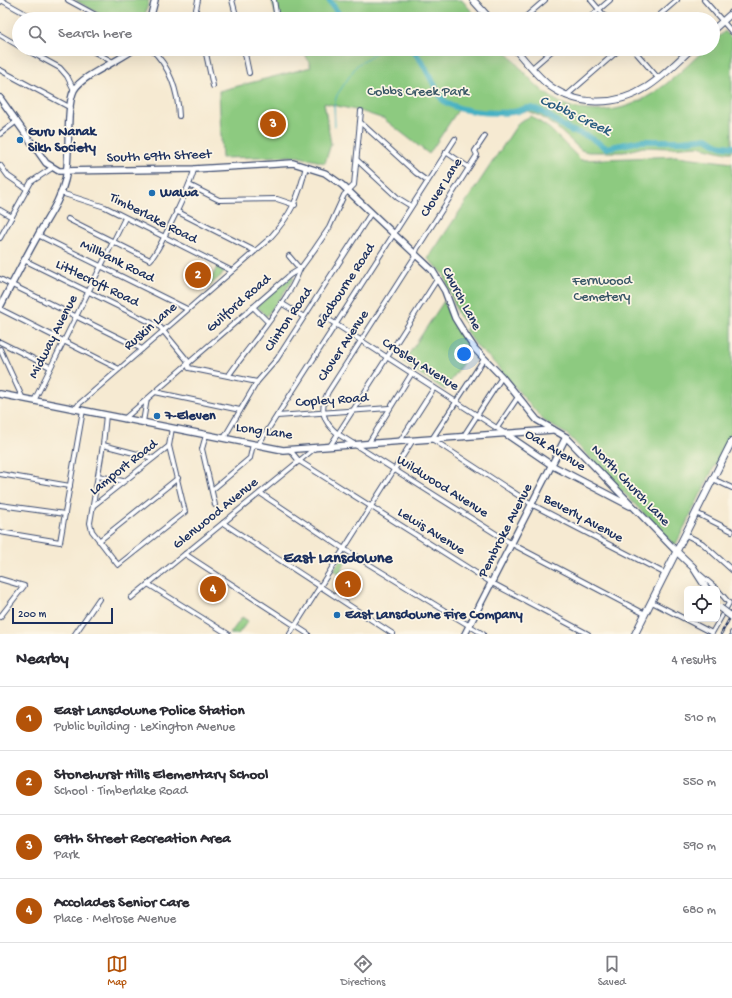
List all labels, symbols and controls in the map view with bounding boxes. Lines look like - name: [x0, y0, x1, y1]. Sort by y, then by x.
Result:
- search box: [12, 12, 720, 56]
- icon: search: [26, 23, 48, 45]
- text: Search here: [58, 25, 132, 43]
- park label: Cobbs Creek Park: [367, 84, 470, 101]
- water label: Cobbs Creek: [537, 92, 615, 141]
- pin: 3: [260, 109, 286, 139]
- place label: Guru Nanak Sikh Society: [28, 124, 98, 157]
- marker: Guru Nanak Sikh Society: [15, 135, 25, 145]
- street label: South 69th Street: [106, 147, 213, 167]
- street label: Clover Lane: [417, 155, 467, 221]
- place label: Wawa: [159, 185, 200, 202]
- marker: Wawa: [147, 188, 157, 198]
- street label: Timberlake Road: [105, 189, 201, 249]
- street label: Millbank Road: [77, 237, 159, 288]
- street label: Radbourne Road: [312, 239, 381, 331]
- street label: Littlecroft Road: [52, 256, 143, 312]
- pin: 2: [185, 260, 211, 290]
- street label: Church Lane: [437, 265, 485, 334]
- street label: Guilford Road: [203, 270, 276, 337]
- park label: Fernwood Cemetery: [571, 273, 634, 306]
- street label: Clinton Road: [261, 283, 318, 355]
- street label: Midway Avenue: [26, 292, 83, 382]
- street label: Ruskin Lane: [121, 299, 182, 355]
- street label: Clover Avenue: [315, 306, 374, 385]
- street label: Crosley Avenue: [378, 335, 462, 396]
- your location: [454, 344, 474, 364]
- street label: Copley Road: [295, 390, 371, 412]
- place label: 7-Eleven: [164, 408, 216, 425]
- marker: 7-Eleven: [152, 411, 162, 421]
- street label: Long Lane: [235, 420, 294, 444]
- street label: Oak Avenue: [522, 426, 589, 476]
- street label: Lamport Road: [87, 435, 163, 500]
- street label: North Church Lane: [587, 442, 674, 531]
- street label: Wildwood Avenue: [393, 452, 492, 522]
- street label: Glenwood Avenue: [170, 474, 263, 554]
- street label: Pembroke Avenue: [475, 480, 537, 582]
- street label: Beverly Avenue: [539, 490, 627, 548]
- street label: Lewis Avenue: [394, 504, 469, 560]
- district label: East Lansdowne: [283, 550, 393, 569]
- pin: 1: [335, 569, 361, 599]
- pin: 4: [200, 574, 226, 604]
- map controls: [684, 586, 720, 622]
- button: locate: [684, 586, 720, 622]
- scale bar: [12, 606, 113, 625]
- place label: East Lansdowne Fire Company: [345, 607, 523, 624]
- text: 200 m: [18, 609, 46, 621]
- marker: East Lansdowne Fire Company: [332, 610, 342, 620]
- text: Nearby: [16, 650, 69, 670]
- text: 4 results: [672, 653, 716, 668]
- text: East Lansdowne Police Station: [54, 702, 245, 720]
- text: 1: [26, 711, 32, 726]
- text: 510 m: [684, 711, 716, 726]
- text: Public building · Lexington Avenue: [54, 720, 235, 735]
- text: Stonehurst Hills Elementary School: [54, 766, 268, 784]
- text: 2: [26, 775, 32, 790]
- text: 550 m: [683, 775, 716, 790]
- text: School · Timberlake Road: [54, 784, 187, 799]
- text: 69th Street Recreation Area: [54, 830, 231, 848]
- text: 3: [26, 839, 32, 854]
- text: 590 m: [683, 839, 716, 854]
- text: Park: [54, 848, 79, 863]
- text: Accolades Senior Care: [54, 894, 189, 912]
- text: 4: [26, 903, 32, 918]
- text: 680 m: [683, 903, 716, 918]
- text: Place · Melrose Avenue: [54, 912, 176, 927]
- tab: Map: [106, 953, 128, 989]
- tab: Directions: [341, 953, 385, 989]
- tab: Saved: [598, 953, 626, 989]

